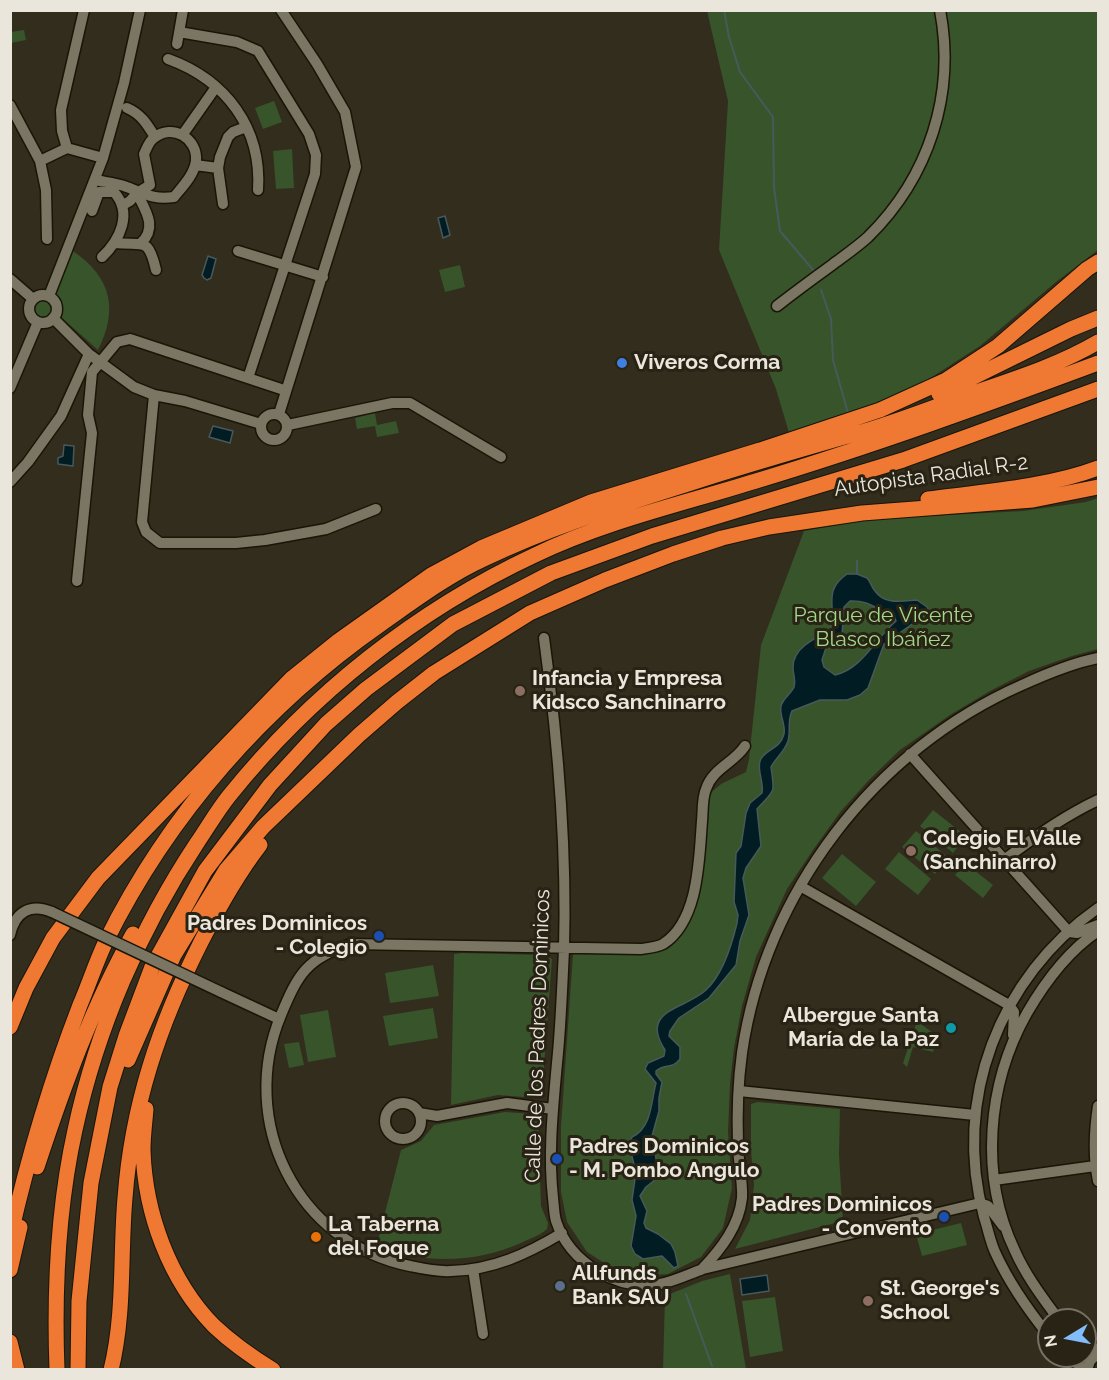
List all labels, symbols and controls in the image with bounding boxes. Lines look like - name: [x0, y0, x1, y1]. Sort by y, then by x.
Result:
- place label: Viveros Corma: [634, 350, 780, 376]
- marker: Viveros Corma: [615, 356, 629, 370]
- street label: Autopista Radial R-2: [832, 450, 1030, 502]
- park label: Parque de Vicente Blasco Ibáñez: [793, 603, 973, 653]
- place label: Infancia y Empresa Kidsco Sanchinarro: [532, 666, 726, 716]
- marker: Infancia y Empresa Kidsco Sanchinarro: [513, 684, 527, 698]
- place label: Colegio El Valle (Sanchinarro): [923, 826, 1081, 876]
- marker: Colegio El Valle (Sanchinarro): [904, 844, 918, 858]
- street label: Calle de los Padres Dominicos: [520, 889, 556, 1183]
- place label: Padres Dominicos - Colegio: [187, 911, 367, 961]
- marker: Padres Dominicos - Colegio: [372, 929, 386, 943]
- place label: Albergue Santa María de la Paz: [783, 1003, 939, 1053]
- marker: Albergue Santa María de la Paz: [944, 1021, 958, 1035]
- place label: Padres Dominicos - M. Pombo Angulo: [569, 1134, 759, 1184]
- marker: Padres Dominicos - M. Pombo Angulo: [550, 1152, 564, 1166]
- place label: Padres Dominicos - Convento: [752, 1192, 932, 1242]
- marker: Padres Dominicos - Convento: [937, 1210, 951, 1224]
- place label: La Taberna del Foque: [328, 1212, 439, 1262]
- marker: La Taberna del Foque: [309, 1230, 323, 1244]
- place label: Allfunds Bank SAU: [572, 1261, 670, 1311]
- place label: St. George's School: [880, 1276, 1000, 1326]
- marker: Allfunds Bank SAU: [553, 1279, 567, 1293]
- marker: St. George's School: [861, 1294, 875, 1308]
- north arrow: [1037, 1308, 1097, 1368]
- text: N: [1040, 1333, 1061, 1349]

